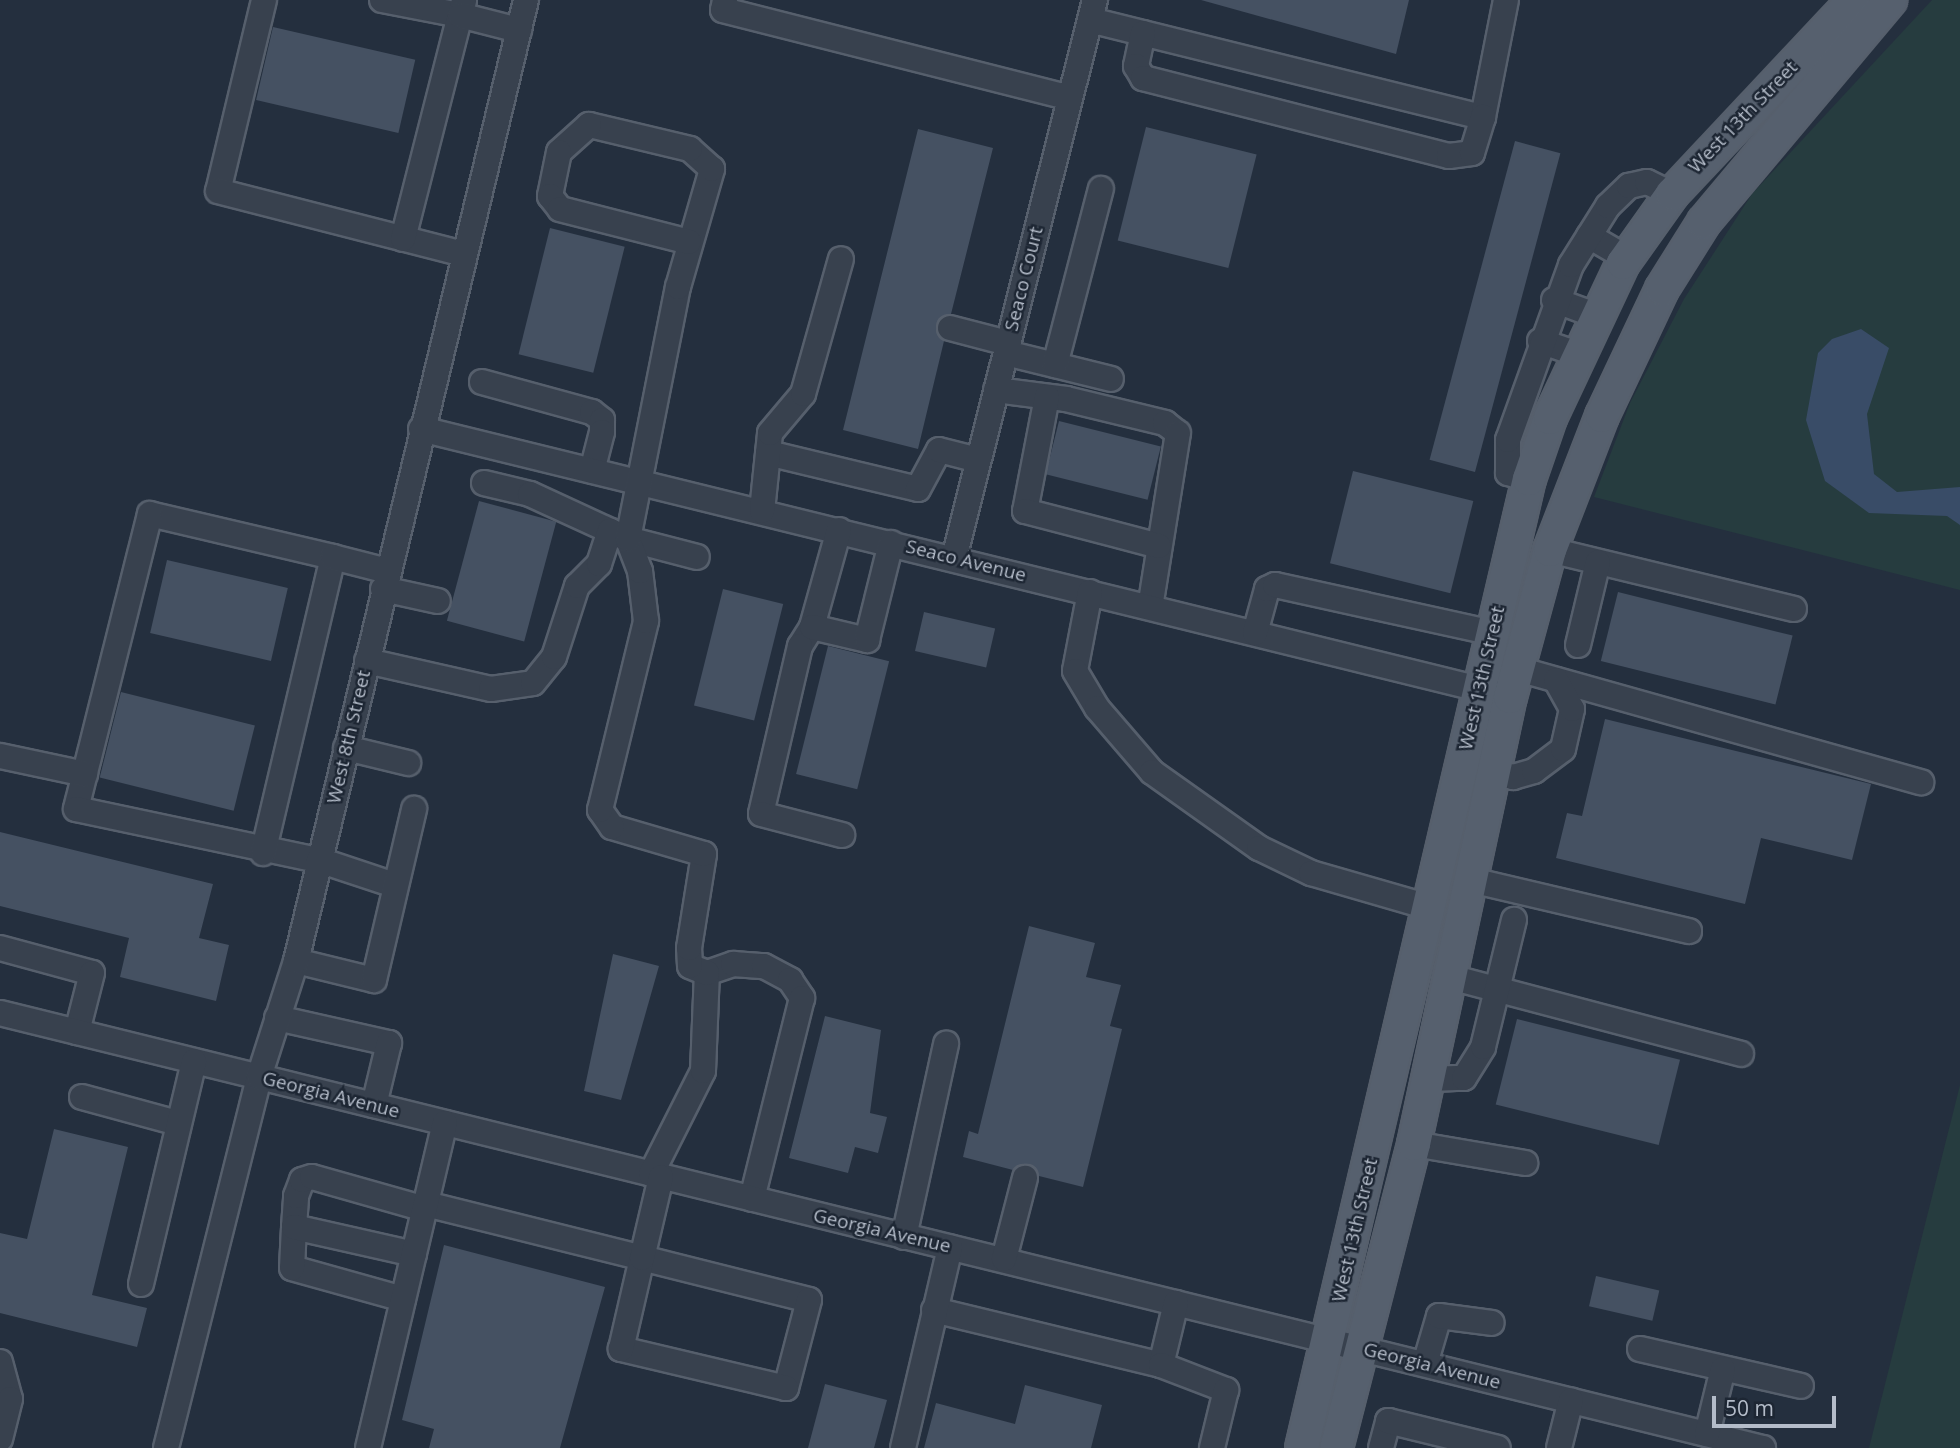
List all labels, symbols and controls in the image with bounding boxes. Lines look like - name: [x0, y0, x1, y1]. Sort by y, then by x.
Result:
- street label: West 13th Street: [1684, 56, 1802, 178]
- street label: Seaco Court: [1000, 224, 1048, 334]
- street label: Seaco Avenue: [903, 535, 1029, 587]
- street label: West 13th Street: [1454, 604, 1510, 752]
- street label: West 8th Street: [323, 668, 375, 806]
- street label: Georgia Avenue: [260, 1067, 402, 1123]
- street label: West 13th Street: [1327, 1156, 1383, 1304]
- street label: Georgia Avenue: [811, 1204, 953, 1258]
- street label: Georgia Avenue: [1361, 1338, 1503, 1394]
- scale bar: [1715, 1382, 1839, 1426]
- text: 50 m: [1725, 1394, 1774, 1422]

